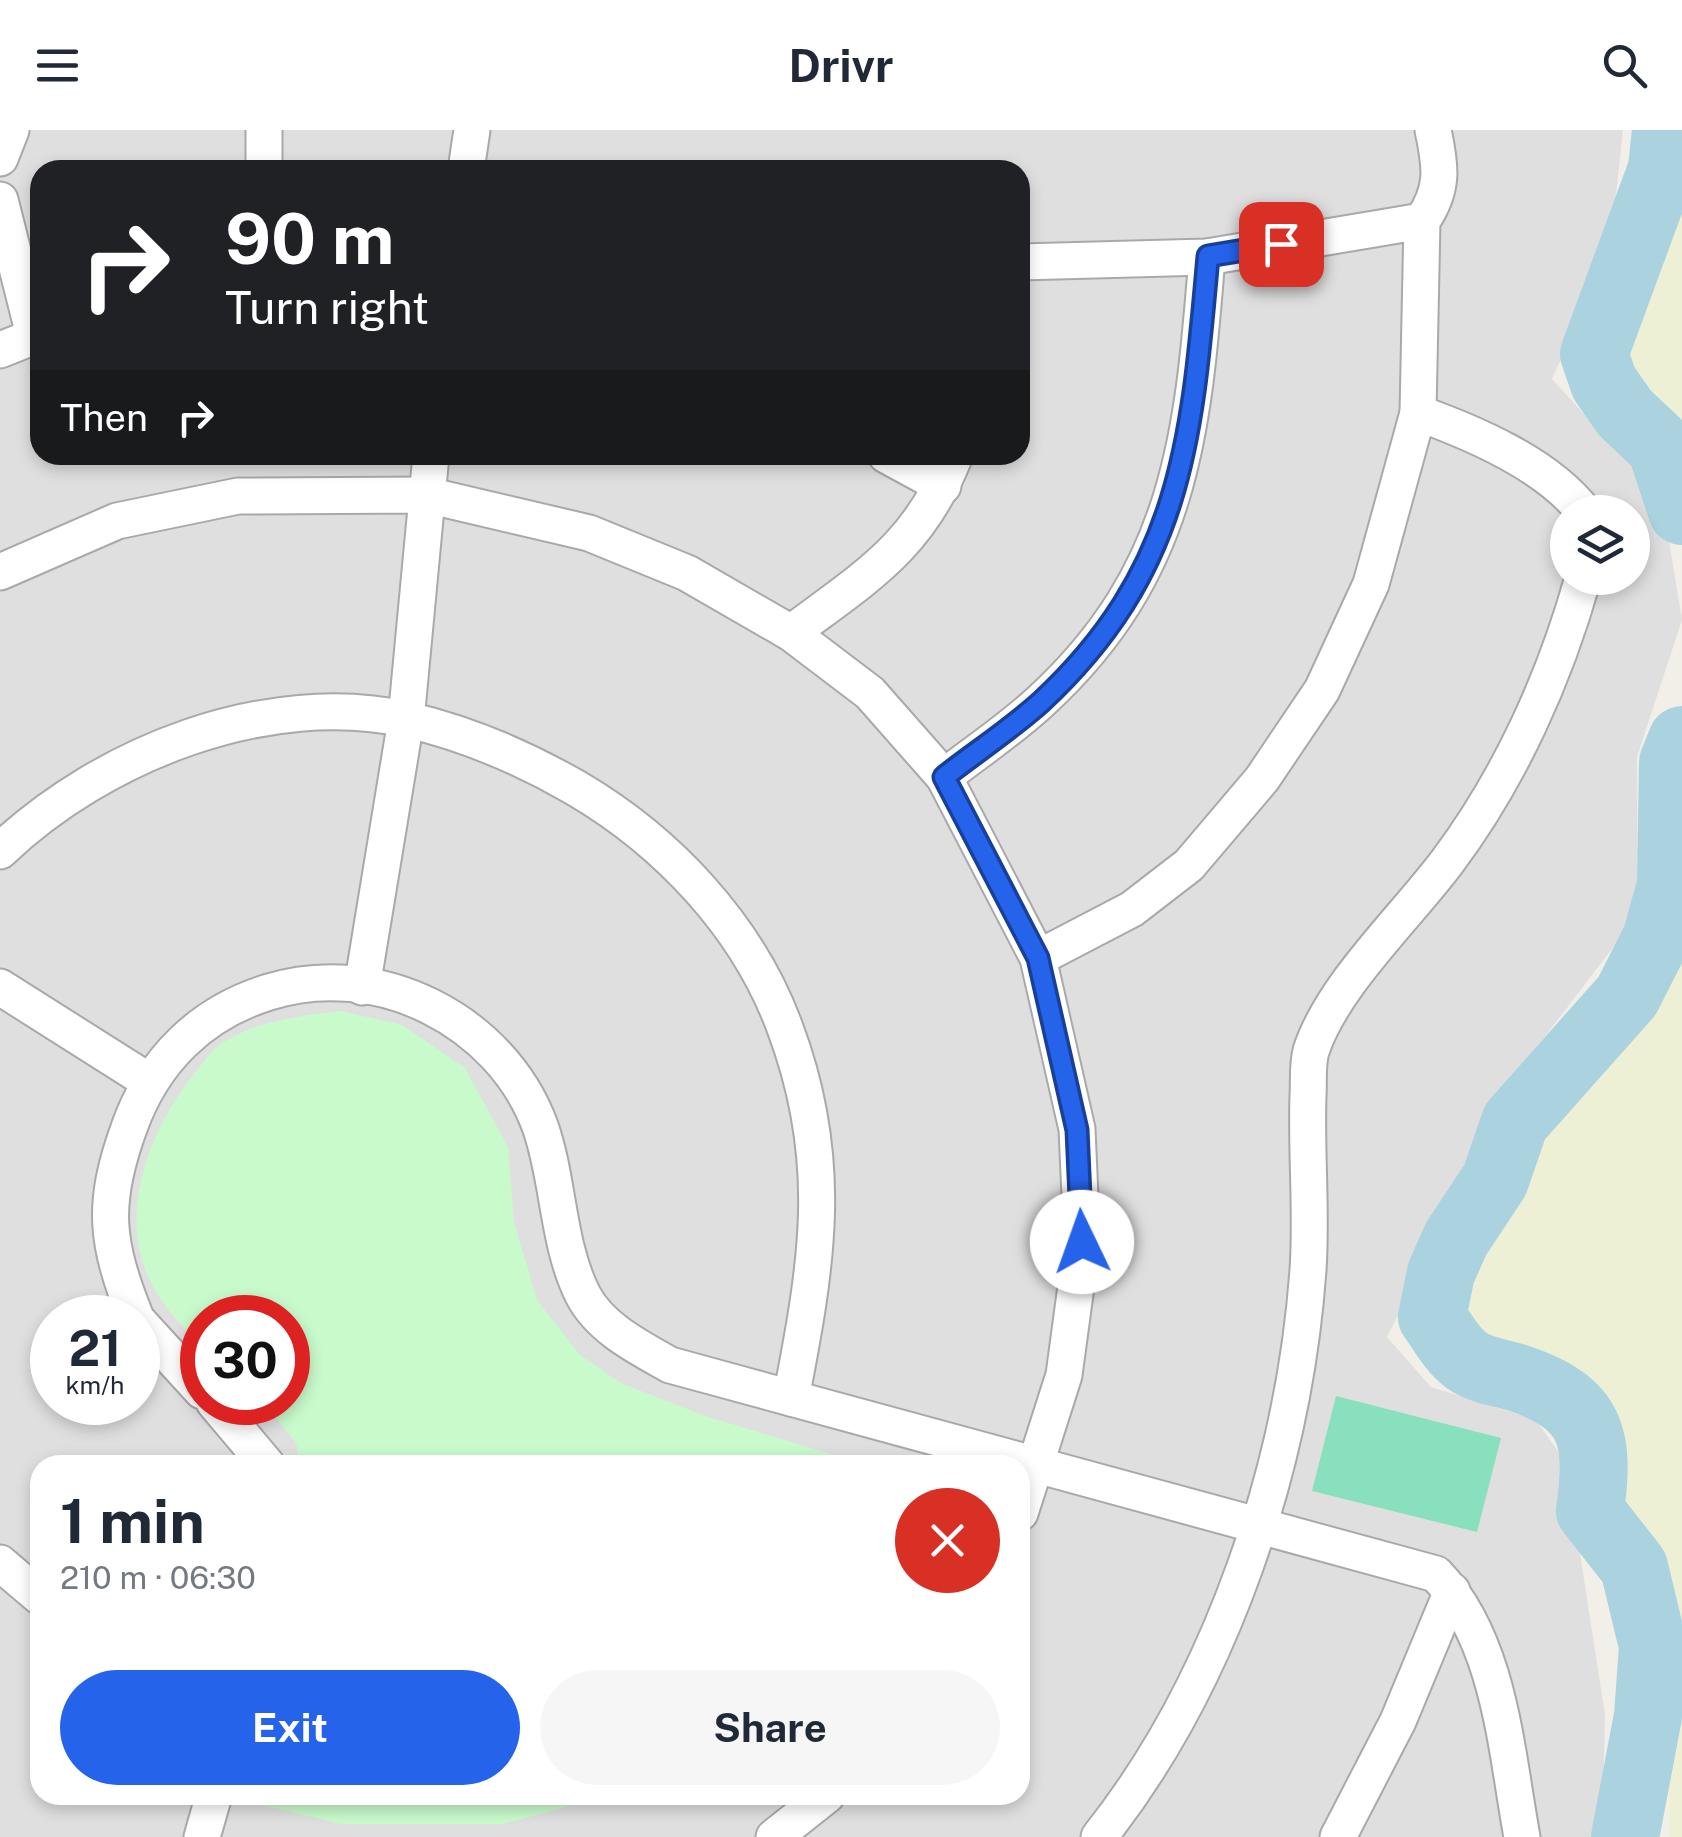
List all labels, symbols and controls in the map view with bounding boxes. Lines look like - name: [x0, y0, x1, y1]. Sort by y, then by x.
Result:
- icon: menu: [30, 38, 85, 93]
- icon: search: [1597, 38, 1652, 93]
- text: Drivr: [789, 39, 893, 92]
- text: 90 m: [225, 197, 395, 280]
- icon: right: [60, 200, 190, 330]
- pin: [1239, 202, 1324, 287]
- icon: arrive: [1254, 217, 1309, 272]
- text: Turn right: [225, 281, 429, 334]
- icon: right: [168, 390, 223, 445]
- text: Then: [60, 395, 148, 440]
- map controls: [1550, 495, 1650, 595]
- button: layers: [1550, 495, 1650, 595]
- position arrow: [1030, 1190, 1134, 1294]
- speed limit sign: 30: [180, 1295, 310, 1425]
- text: 21: [68, 1318, 122, 1377]
- text: km/h: [66, 1370, 124, 1400]
- text: 1 min: [60, 1486, 205, 1557]
- button: close: [895, 1488, 1000, 1593]
- text: 210 m · 06:30: [60, 1559, 256, 1596]
- button: Exit: [60, 1670, 520, 1785]
- button: Share: [540, 1670, 1000, 1785]

